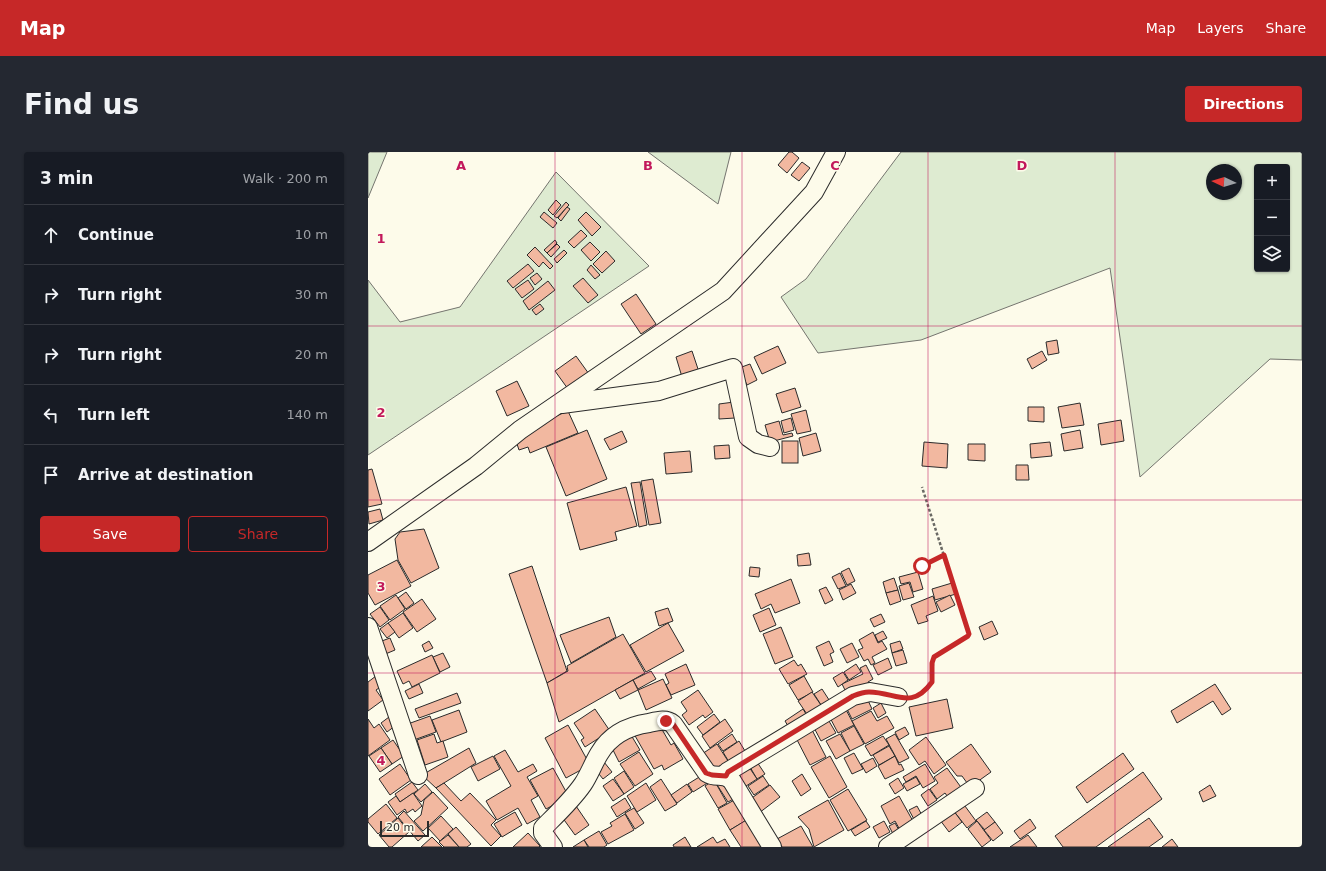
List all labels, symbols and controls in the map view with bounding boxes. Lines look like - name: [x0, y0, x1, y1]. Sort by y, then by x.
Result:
- text: Map: [20, 17, 65, 39]
- text: Map: [1146, 20, 1175, 36]
- text: Layers: [1197, 20, 1244, 36]
- text: Share: [1266, 20, 1306, 36]
- button: Directions: [1185, 86, 1302, 122]
- text: Find us: [24, 88, 139, 121]
- text: A: [456, 158, 466, 173]
- text: B: [643, 158, 653, 173]
- text: C: [830, 158, 840, 173]
- text: D: [1017, 158, 1028, 173]
- north arrow: [1206, 164, 1242, 200]
- map controls: [1254, 164, 1290, 272]
- button: +: [1254, 164, 1290, 200]
- text: 3 min: [40, 168, 93, 188]
- text: Walk · 200 m: [243, 171, 328, 186]
- button: −: [1254, 200, 1290, 236]
- icon: ahead: [40, 224, 62, 246]
- text: Continue: [78, 226, 154, 244]
- text: 10 m: [295, 227, 328, 242]
- text: 1: [376, 231, 386, 246]
- button: layers: [1254, 236, 1290, 272]
- icon: right: [40, 284, 62, 306]
- text: Turn right: [78, 286, 162, 304]
- text: 30 m: [295, 287, 328, 302]
- icon: right: [40, 344, 62, 366]
- text: Turn right: [78, 346, 162, 364]
- text: 20 m: [295, 347, 328, 362]
- icon: left: [40, 404, 62, 426]
- text: 2: [376, 405, 386, 420]
- text: Turn left: [78, 406, 150, 424]
- text: 140 m: [286, 407, 328, 422]
- icon: arrive: [40, 464, 62, 486]
- text: Arrive at destination: [78, 466, 253, 484]
- button: Save: [40, 516, 180, 552]
- button: Share: [188, 516, 328, 552]
- route start: [913, 557, 931, 575]
- text: 3: [376, 579, 386, 594]
- route end: [657, 712, 675, 730]
- text: 4: [376, 753, 386, 768]
- scale bar: [380, 819, 429, 838]
- text: 20 m: [386, 821, 414, 834]

